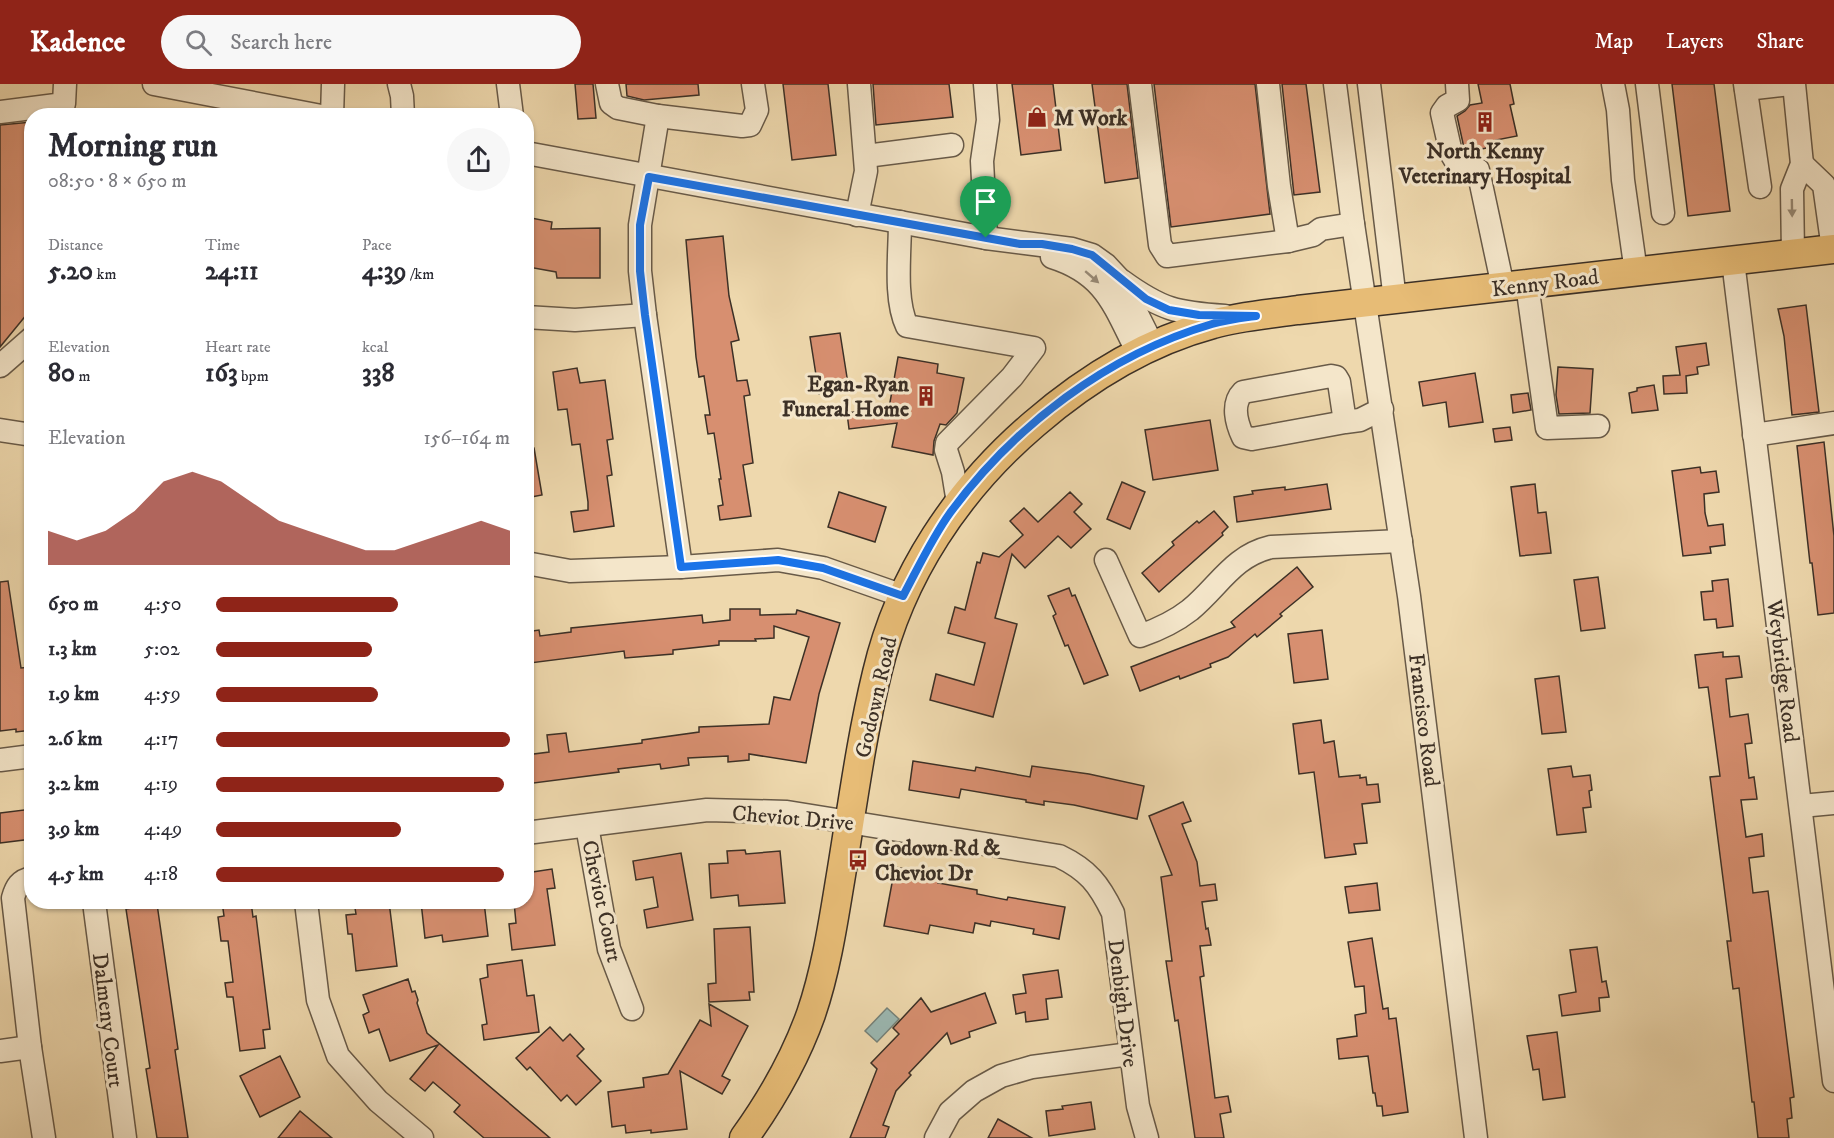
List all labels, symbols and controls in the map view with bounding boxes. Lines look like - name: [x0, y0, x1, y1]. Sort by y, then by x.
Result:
- search box: [161, 15, 581, 69]
- text: Kadence: [30, 25, 125, 60]
- icon: search: [182, 26, 215, 59]
- text: Search here: [230, 29, 332, 56]
- text: Map: [1594, 29, 1633, 55]
- text: Layers: [1666, 29, 1724, 55]
- text: Share: [1757, 29, 1804, 55]
- shop icon: M Work: [1025, 105, 1049, 129]
- place label: M Work: [1054, 105, 1129, 132]
- building icon: North Kenny Veterinary Hospital: [1473, 110, 1497, 134]
- text: Morning run: [48, 126, 217, 167]
- button: share: [447, 128, 510, 191]
- place label: North Kenny Veterinary Hospital: [1398, 138, 1571, 190]
- text: 08:50 · 8 × 650 m: [48, 169, 187, 194]
- pin: [960, 176, 1011, 238]
- icon: arrive: [969, 185, 1002, 218]
- one-way arrow: [1787, 199, 1797, 218]
- text: Distance: [48, 235, 103, 255]
- text: Time: [205, 235, 240, 255]
- text: Pace: [362, 235, 392, 255]
- text: 5.20: [48, 255, 93, 288]
- text: 24:11: [205, 255, 259, 288]
- text: 4:39: [362, 255, 406, 288]
- text: km: [93, 264, 116, 284]
- text: /km: [406, 264, 434, 284]
- street label: Kenny Road: [1490, 264, 1600, 303]
- one-way arrow: [1084, 270, 1099, 284]
- text: Elevation: [48, 337, 110, 357]
- text: Heart rate: [205, 337, 271, 357]
- text: kcal: [362, 337, 388, 357]
- text: 80: [48, 357, 75, 390]
- text: 163: [205, 357, 238, 390]
- text: 338: [362, 357, 394, 390]
- text: m: [75, 366, 90, 386]
- text: bpm: [238, 366, 269, 386]
- place label: Egan-Ryan Funeral Home: [782, 371, 909, 423]
- building icon: Egan-Ryan Funeral Home: [914, 384, 938, 408]
- text: Elevation: [48, 426, 125, 451]
- text: 156–164 m: [423, 426, 510, 451]
- text: 650 m: [48, 592, 98, 617]
- text: 4:50: [144, 592, 181, 617]
- street label: Weybridge Road: [1760, 597, 1805, 744]
- street label: Godown Road: [849, 634, 904, 761]
- text: 1.3 km: [48, 637, 97, 662]
- text: 5:02: [144, 637, 180, 662]
- street label: Francisco Road: [1402, 652, 1445, 788]
- text: 1.9 km: [48, 682, 99, 707]
- text: 4:59: [144, 682, 181, 707]
- text: 2.6 km: [48, 727, 103, 752]
- text: 4:17: [144, 727, 179, 752]
- text: 3.2 km: [48, 772, 99, 797]
- text: 4:19: [144, 772, 178, 797]
- street label: Cheviot Drive: [731, 800, 855, 837]
- text: 3.9 km: [48, 817, 99, 842]
- text: 4:49: [144, 817, 182, 842]
- place label: Godown Rd & Cheviot Dr: [875, 835, 1000, 887]
- street label: Cheviot Court: [575, 838, 628, 965]
- bus stop icon: Godown Rd & Cheviot Dr: [846, 848, 870, 872]
- text: 4.5 km: [48, 862, 104, 887]
- text: 4:18: [144, 862, 178, 887]
- street label: Denbigh Drive: [1101, 938, 1144, 1069]
- street label: Dalmeny Court: [86, 951, 129, 1089]

